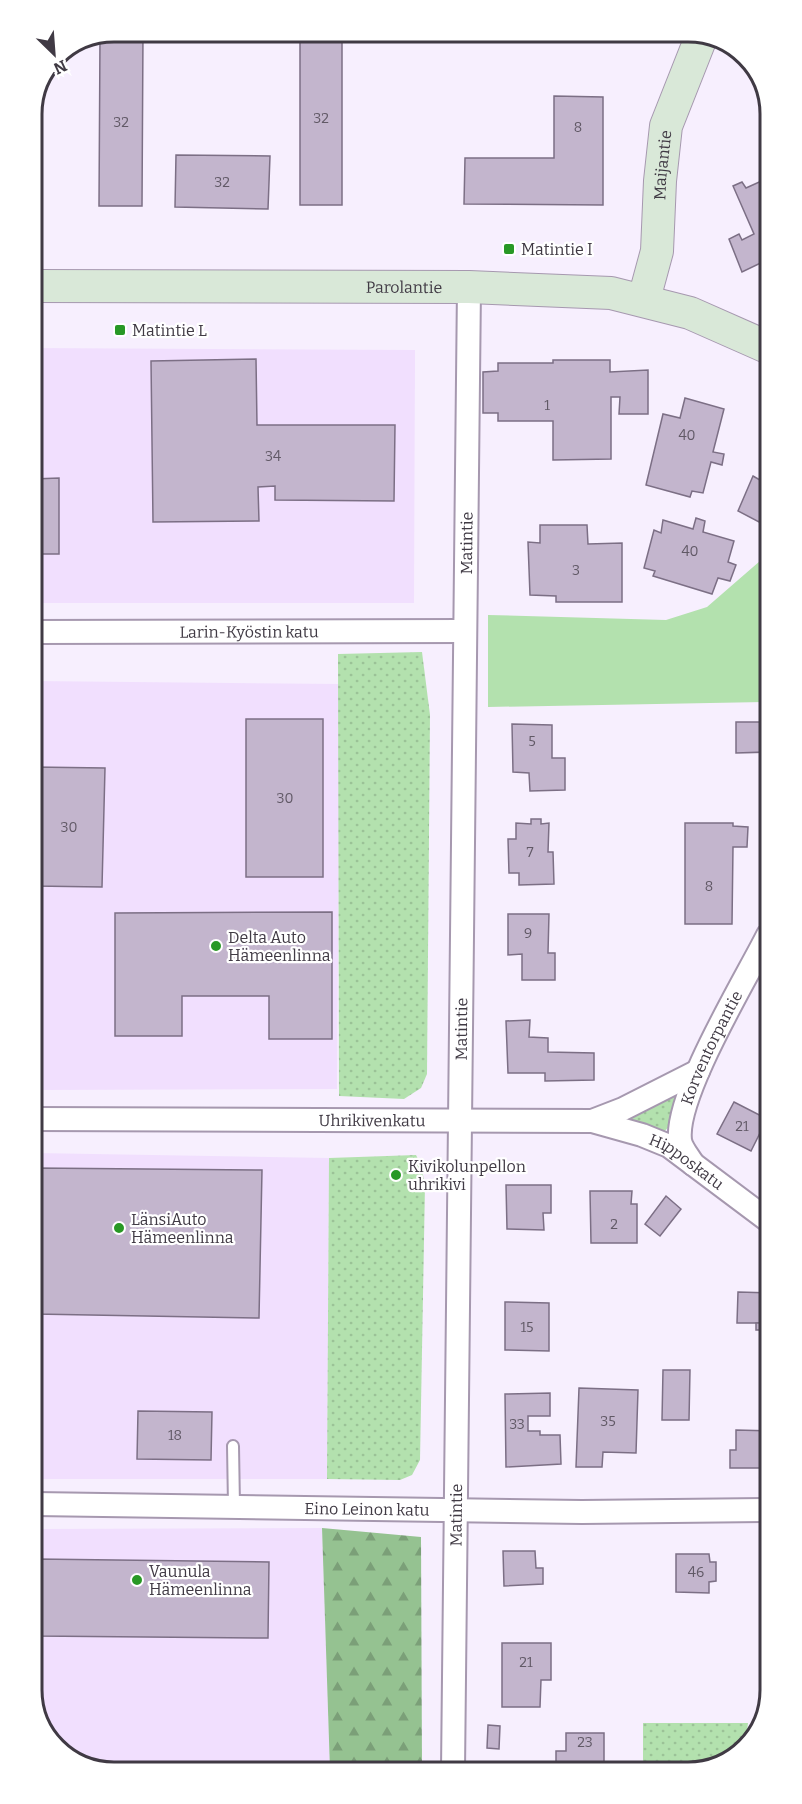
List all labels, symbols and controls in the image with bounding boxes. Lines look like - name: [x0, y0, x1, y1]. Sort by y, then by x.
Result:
- north arrow: [24, 24, 84, 84]
- text: N: [51, 56, 70, 78]
- house number: 32: [313, 110, 329, 127]
- house number: 32: [113, 114, 129, 131]
- house number: 8: [574, 119, 582, 136]
- street label: Maijantie: [650, 129, 676, 200]
- house number: 32: [214, 174, 230, 191]
- place label: Matintie I: [521, 240, 593, 259]
- marker: Matintie I: [502, 242, 516, 256]
- street label: Parolantie: [366, 278, 442, 297]
- place label: Matintie L: [132, 321, 207, 340]
- marker: Matintie L: [113, 323, 127, 337]
- house number: 1: [544, 397, 550, 414]
- house number: 40: [678, 427, 696, 444]
- house number: 34: [265, 448, 281, 465]
- street label: Matintie: [457, 512, 477, 575]
- house number: 40: [681, 543, 699, 560]
- house number: 3: [572, 562, 580, 579]
- street label: Larin-Kyöstin katu: [179, 622, 319, 642]
- house number: 5: [528, 733, 536, 750]
- house number: 30: [277, 790, 293, 807]
- house number: 30: [61, 819, 77, 836]
- house number: 7: [526, 844, 534, 861]
- house number: 8: [705, 878, 713, 895]
- house number: 9: [524, 925, 532, 942]
- place label: Delta Auto Hämeenlinna: [228, 928, 331, 965]
- marker: Delta Auto Hämeenlinna: [209, 939, 223, 953]
- street label: Korventorpantie: [677, 987, 746, 1107]
- street label: Matintie: [452, 998, 471, 1061]
- street label: Uhrikivenkatu: [318, 1111, 426, 1130]
- house number: 21: [735, 1118, 749, 1135]
- street label: Hipposkatu: [646, 1130, 727, 1194]
- place label: Kivikolunpellon uhrikivi: [408, 1157, 526, 1194]
- marker: Kivikolunpellon uhrikivi: [389, 1168, 403, 1182]
- place label: LänsiAuto Hämeenlinna: [131, 1210, 234, 1247]
- house number: 2: [610, 1216, 618, 1233]
- marker: LänsiAuto Hämeenlinna: [112, 1221, 126, 1235]
- house number: 15: [520, 1319, 534, 1336]
- house number: 35: [600, 1413, 616, 1430]
- house number: 33: [509, 1416, 525, 1433]
- house number: 18: [168, 1427, 182, 1444]
- street label: Matintie: [446, 1484, 466, 1547]
- street label: Eino Leinon katu: [304, 1499, 430, 1520]
- place label: Vaunula Hämeenlinna: [149, 1562, 252, 1599]
- house number: 46: [688, 1564, 704, 1581]
- marker: Vaunula Hämeenlinna: [130, 1573, 144, 1587]
- house number: 21: [519, 1654, 533, 1671]
- house number: 23: [577, 1734, 593, 1751]

